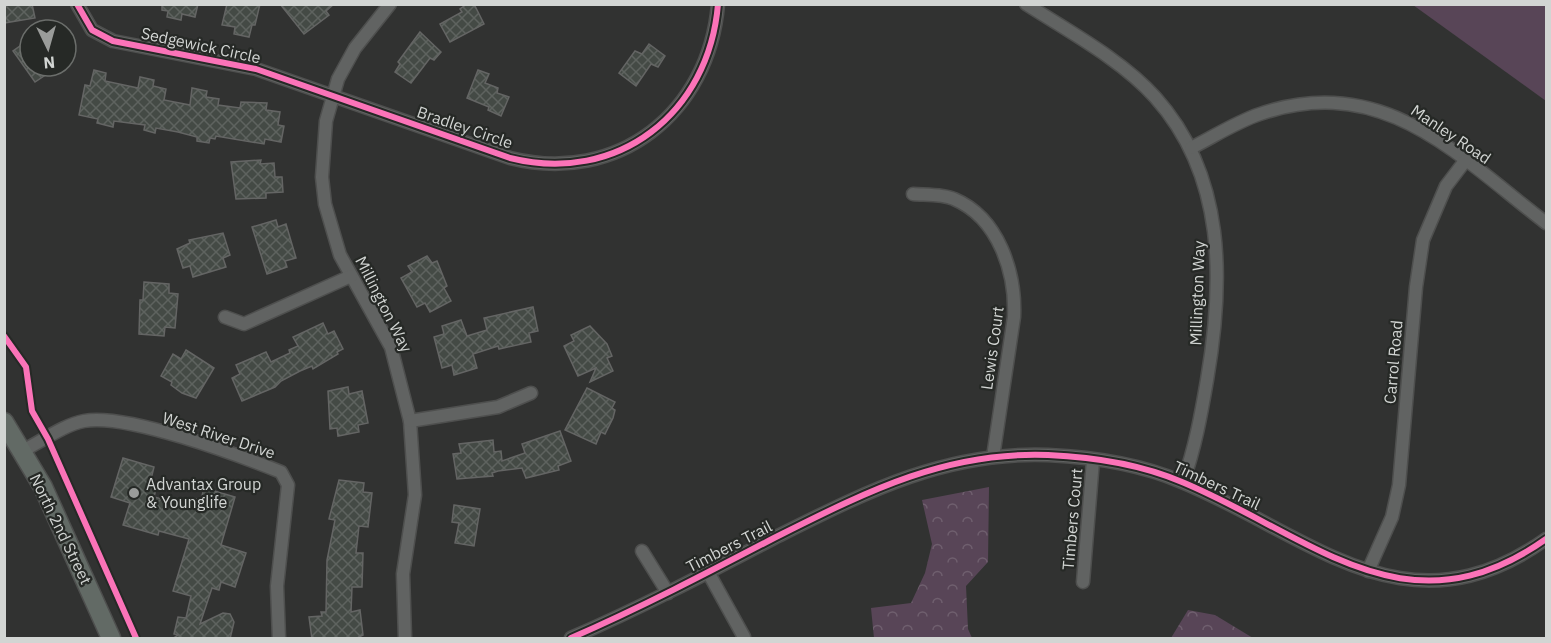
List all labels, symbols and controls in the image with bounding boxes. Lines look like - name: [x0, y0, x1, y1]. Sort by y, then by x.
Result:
- north arrow: [18, 18, 78, 78]
- street label: Sedgewick Circle: [139, 23, 263, 67]
- text: N: [43, 52, 56, 73]
- street label: Manley Road: [1407, 100, 1495, 168]
- street label: Bradley Circle: [415, 101, 516, 153]
- street label: Millington Way: [1185, 240, 1209, 346]
- street label: Millington Way: [351, 253, 417, 355]
- street label: Lewis Court: [976, 305, 1008, 391]
- street label: Carrol Road: [1379, 319, 1407, 405]
- street label: West River Drive: [160, 407, 278, 463]
- street label: Timbers Trail: [1170, 456, 1264, 514]
- street label: Timbers Court: [1058, 467, 1086, 571]
- street label: North 2nd Street: [26, 471, 96, 587]
- place label: Advantax Group & Younglife: [146, 474, 261, 512]
- marker: Advantax Group & Younglife: [127, 486, 141, 500]
- street label: Timbers Trail: [683, 516, 775, 576]

